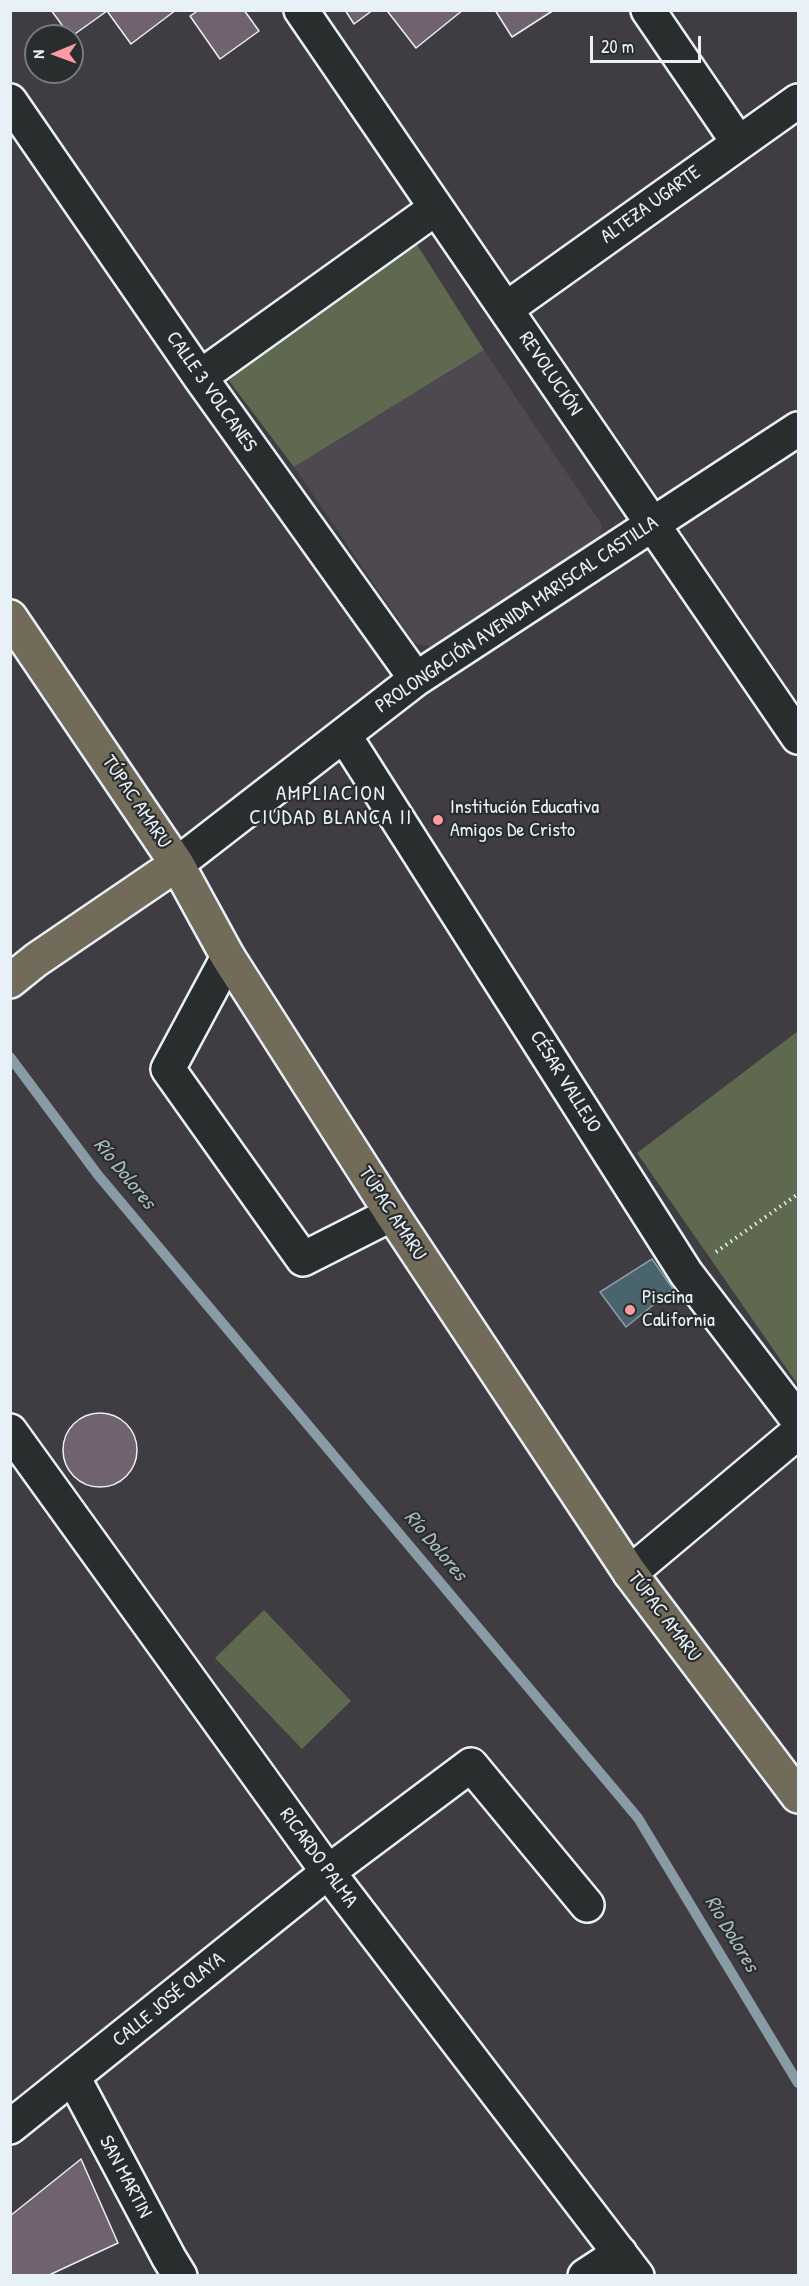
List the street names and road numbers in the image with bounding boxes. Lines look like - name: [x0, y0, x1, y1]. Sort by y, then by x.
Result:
- street label: ALTEZA UGARTE: [596, 161, 706, 249]
- street label: CALLE 3 VOLCANES: [161, 327, 261, 457]
- street label: REVOLUCIÓN: [513, 327, 587, 421]
- street label: PROLONGACIÓN AVENIDA MARISCAL CASTILLA: [371, 511, 663, 719]
- street label: TÚPAC AMARU: [96, 751, 176, 853]
- street label: CÉSAR VALLEJO: [524, 1027, 606, 1137]
- street label: TÚPAC AMARU: [353, 1163, 431, 1265]
- street label: TÚPAC AMARU: [622, 1567, 706, 1667]
- street label: RICARDO PALMA: [274, 1804, 362, 1912]
- street label: CALLE JOSÉ OLAYA: [108, 1948, 230, 2052]
- street label: SAN MARTIN: [93, 2132, 157, 2222]

